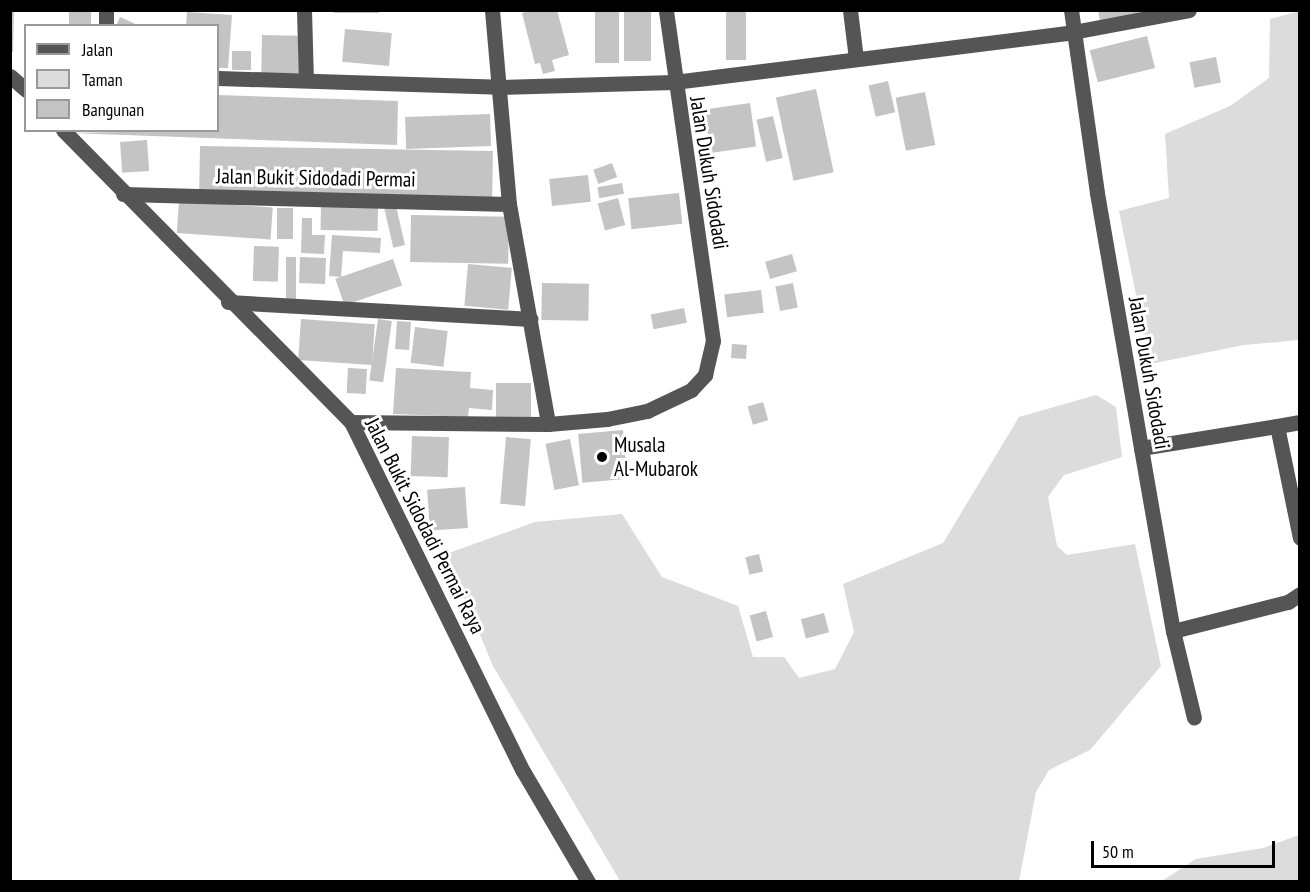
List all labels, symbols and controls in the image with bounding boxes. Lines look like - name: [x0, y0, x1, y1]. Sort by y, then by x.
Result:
- legend: [24, 24, 219, 132]
- text: Jalan: [82, 38, 113, 61]
- text: Taman: [82, 68, 123, 91]
- street label: Jalan Dukuh Sidodadi: [684, 95, 734, 251]
- text: Bangunan: [82, 98, 144, 121]
- street label: Jalan Bukit Sidodadi Permai: [216, 164, 416, 192]
- street label: Jalan Dukuh Sidodadi: [1123, 295, 1175, 451]
- street label: Jalan Bukit Sidodadi Permai Raya: [360, 414, 490, 638]
- place label: Musala Al-Mubarok: [614, 432, 698, 482]
- marker: Musala Al-Mubarok: [595, 450, 609, 464]
- scale bar: [1094, 829, 1278, 867]
- text: 50 m: [1102, 840, 1134, 863]

